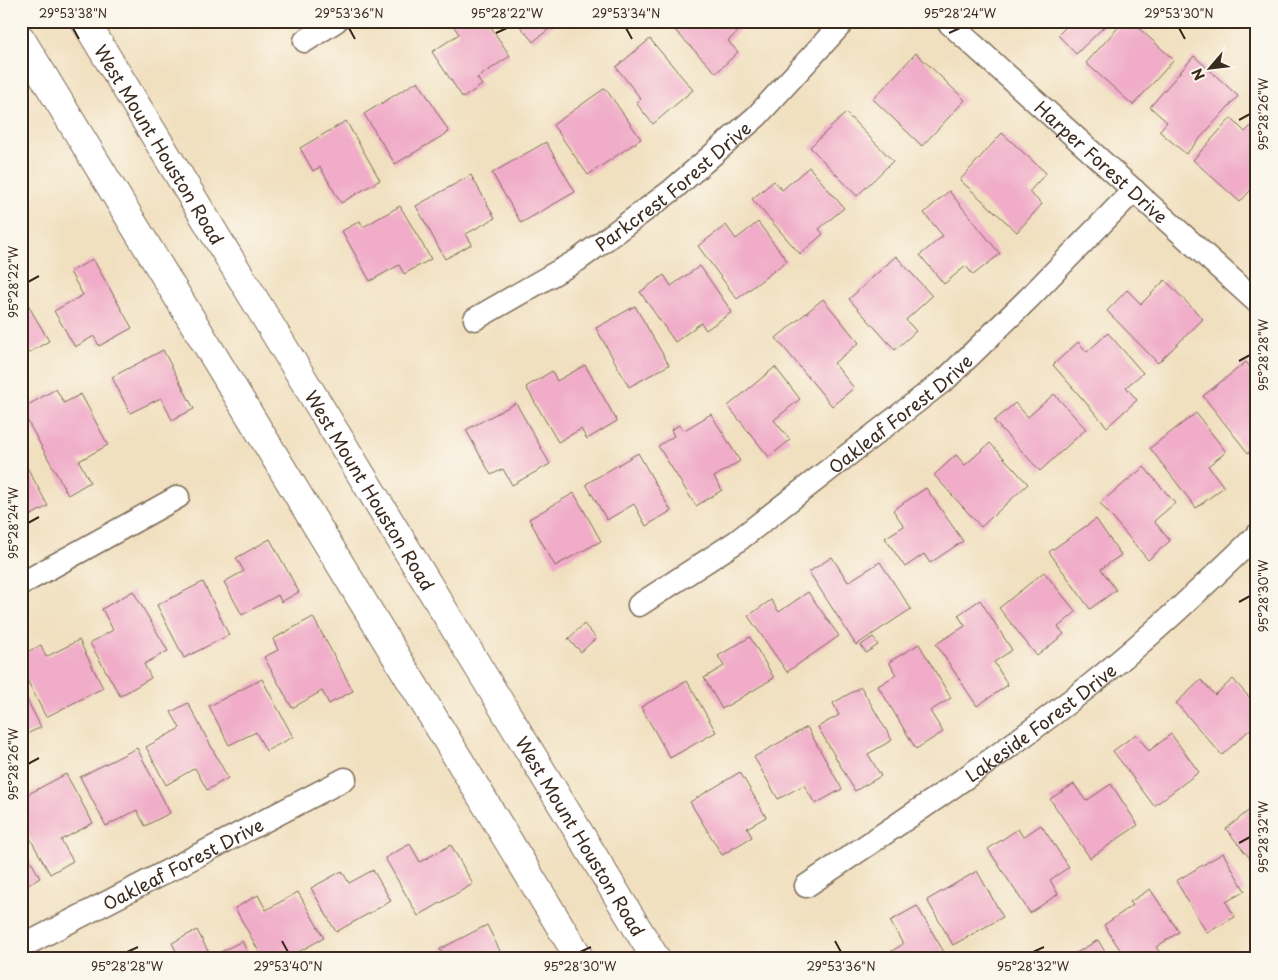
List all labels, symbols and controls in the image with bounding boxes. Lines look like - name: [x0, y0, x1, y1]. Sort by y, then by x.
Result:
- text: 29°53'38"N: [39, 4, 107, 22]
- text: 29°53'36"N: [314, 4, 384, 22]
- text: 95°28'22"W: [471, 4, 544, 22]
- text: 29°53'34"N: [592, 4, 660, 22]
- text: 95°28'24"W: [924, 4, 997, 22]
- text: 29°53'30"N: [1144, 4, 1214, 22]
- street label: West Mount Houston Road: [89, 39, 231, 249]
- north arrow: [1186, 42, 1236, 92]
- text: N: [1186, 65, 1210, 84]
- text: 95°28'26"W: [1254, 77, 1272, 150]
- street label: Harper Forest Drive: [1029, 94, 1175, 229]
- street label: Parkcrest Forest Drive: [589, 114, 756, 257]
- text: 95°28'22"W: [4, 245, 22, 318]
- text: 95°28'28"W: [1254, 318, 1272, 391]
- street label: Oakleaf Forest Drive: [822, 347, 978, 479]
- street label: West Mount Houston Road: [299, 385, 442, 595]
- text: 95°28'24"W: [4, 486, 22, 559]
- text: 95°28'30"W: [1254, 559, 1272, 632]
- street label: Lakeside Forest Drive: [959, 656, 1122, 788]
- text: 95°28'26"W: [4, 727, 22, 800]
- street label: West Mount Houston Road: [510, 731, 652, 941]
- text: 95°28'32"W: [1254, 800, 1272, 873]
- street label: Oakleaf Forest Drive: [97, 810, 268, 916]
- text: 95°28'28"W: [91, 957, 164, 975]
- text: 29°53'40"N: [253, 957, 323, 975]
- text: 95°28'30"W: [544, 957, 617, 975]
- text: 29°53'36"N: [806, 957, 876, 975]
- text: 95°28'32"W: [997, 957, 1070, 975]

